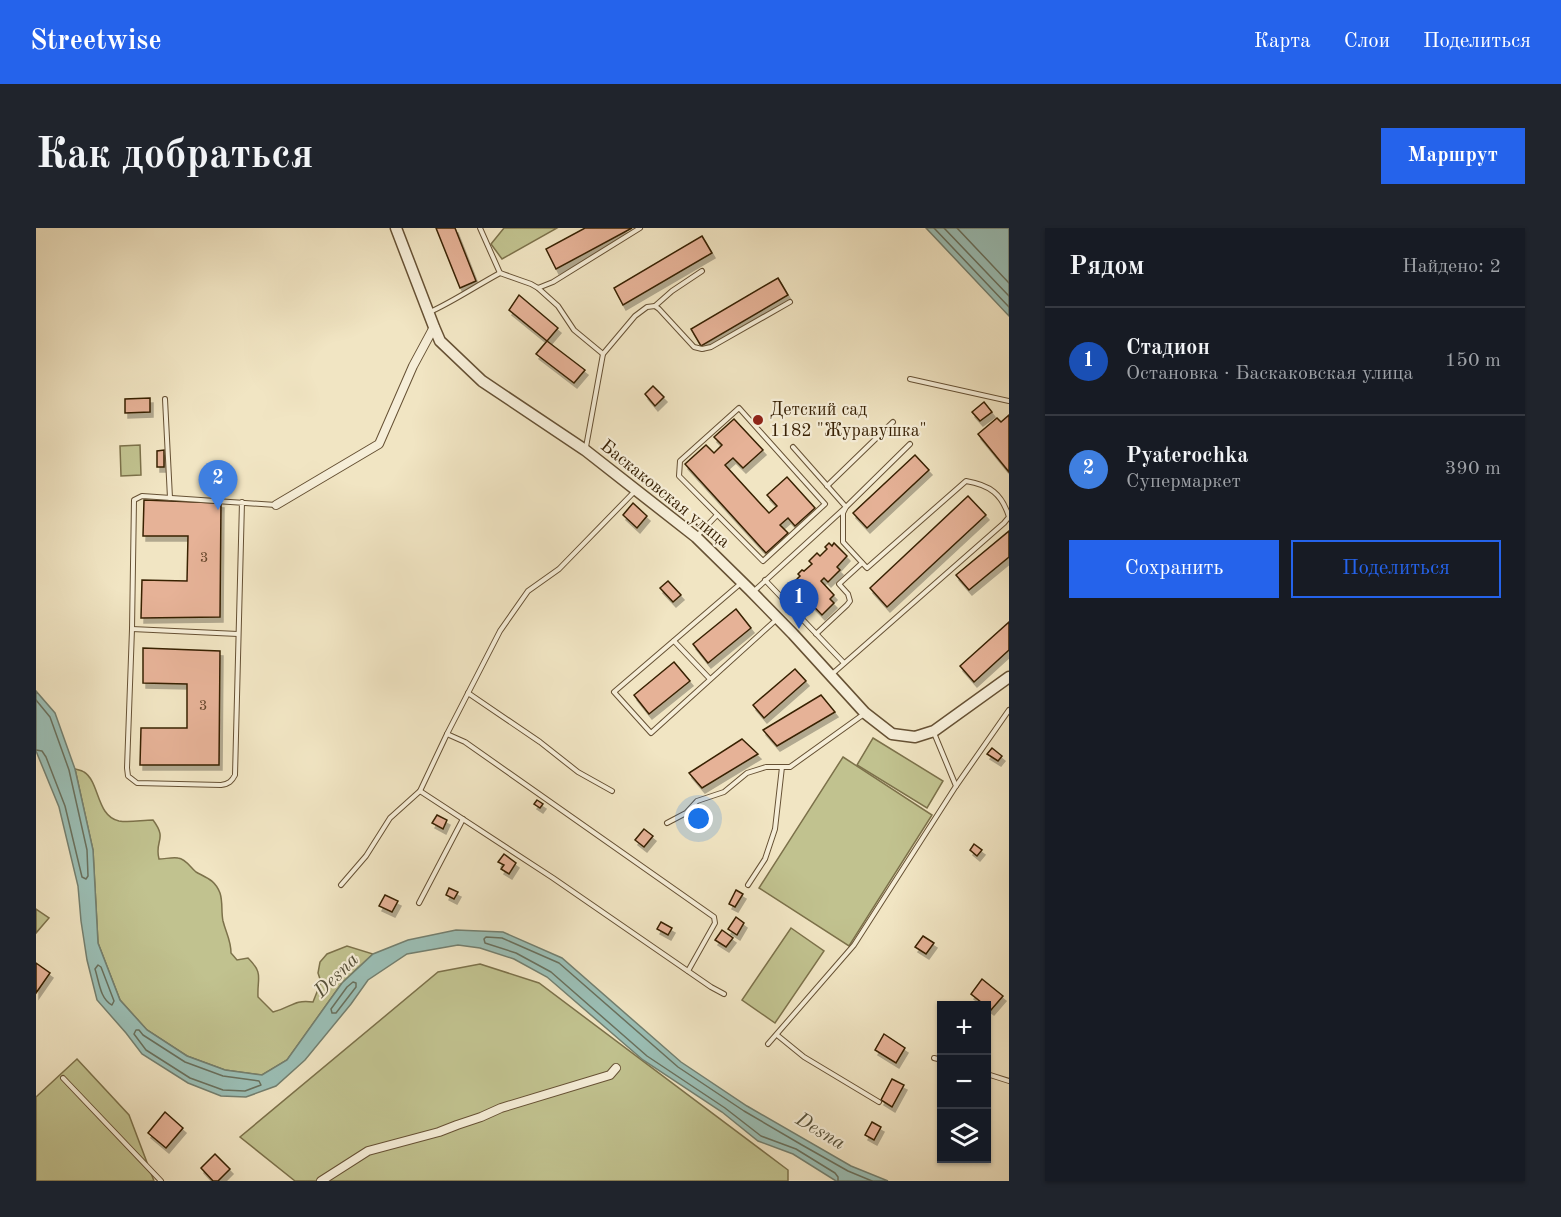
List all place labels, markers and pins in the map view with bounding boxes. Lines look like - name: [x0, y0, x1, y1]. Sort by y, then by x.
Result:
- place label: Детский сад 1182 "Журавушка": [770, 401, 927, 440]
- marker: Детский сад 1182 "Журавушка": [751, 413, 765, 427]
- pin: 2: [198, 460, 237, 510]
- pin: 1: [780, 580, 819, 629]

